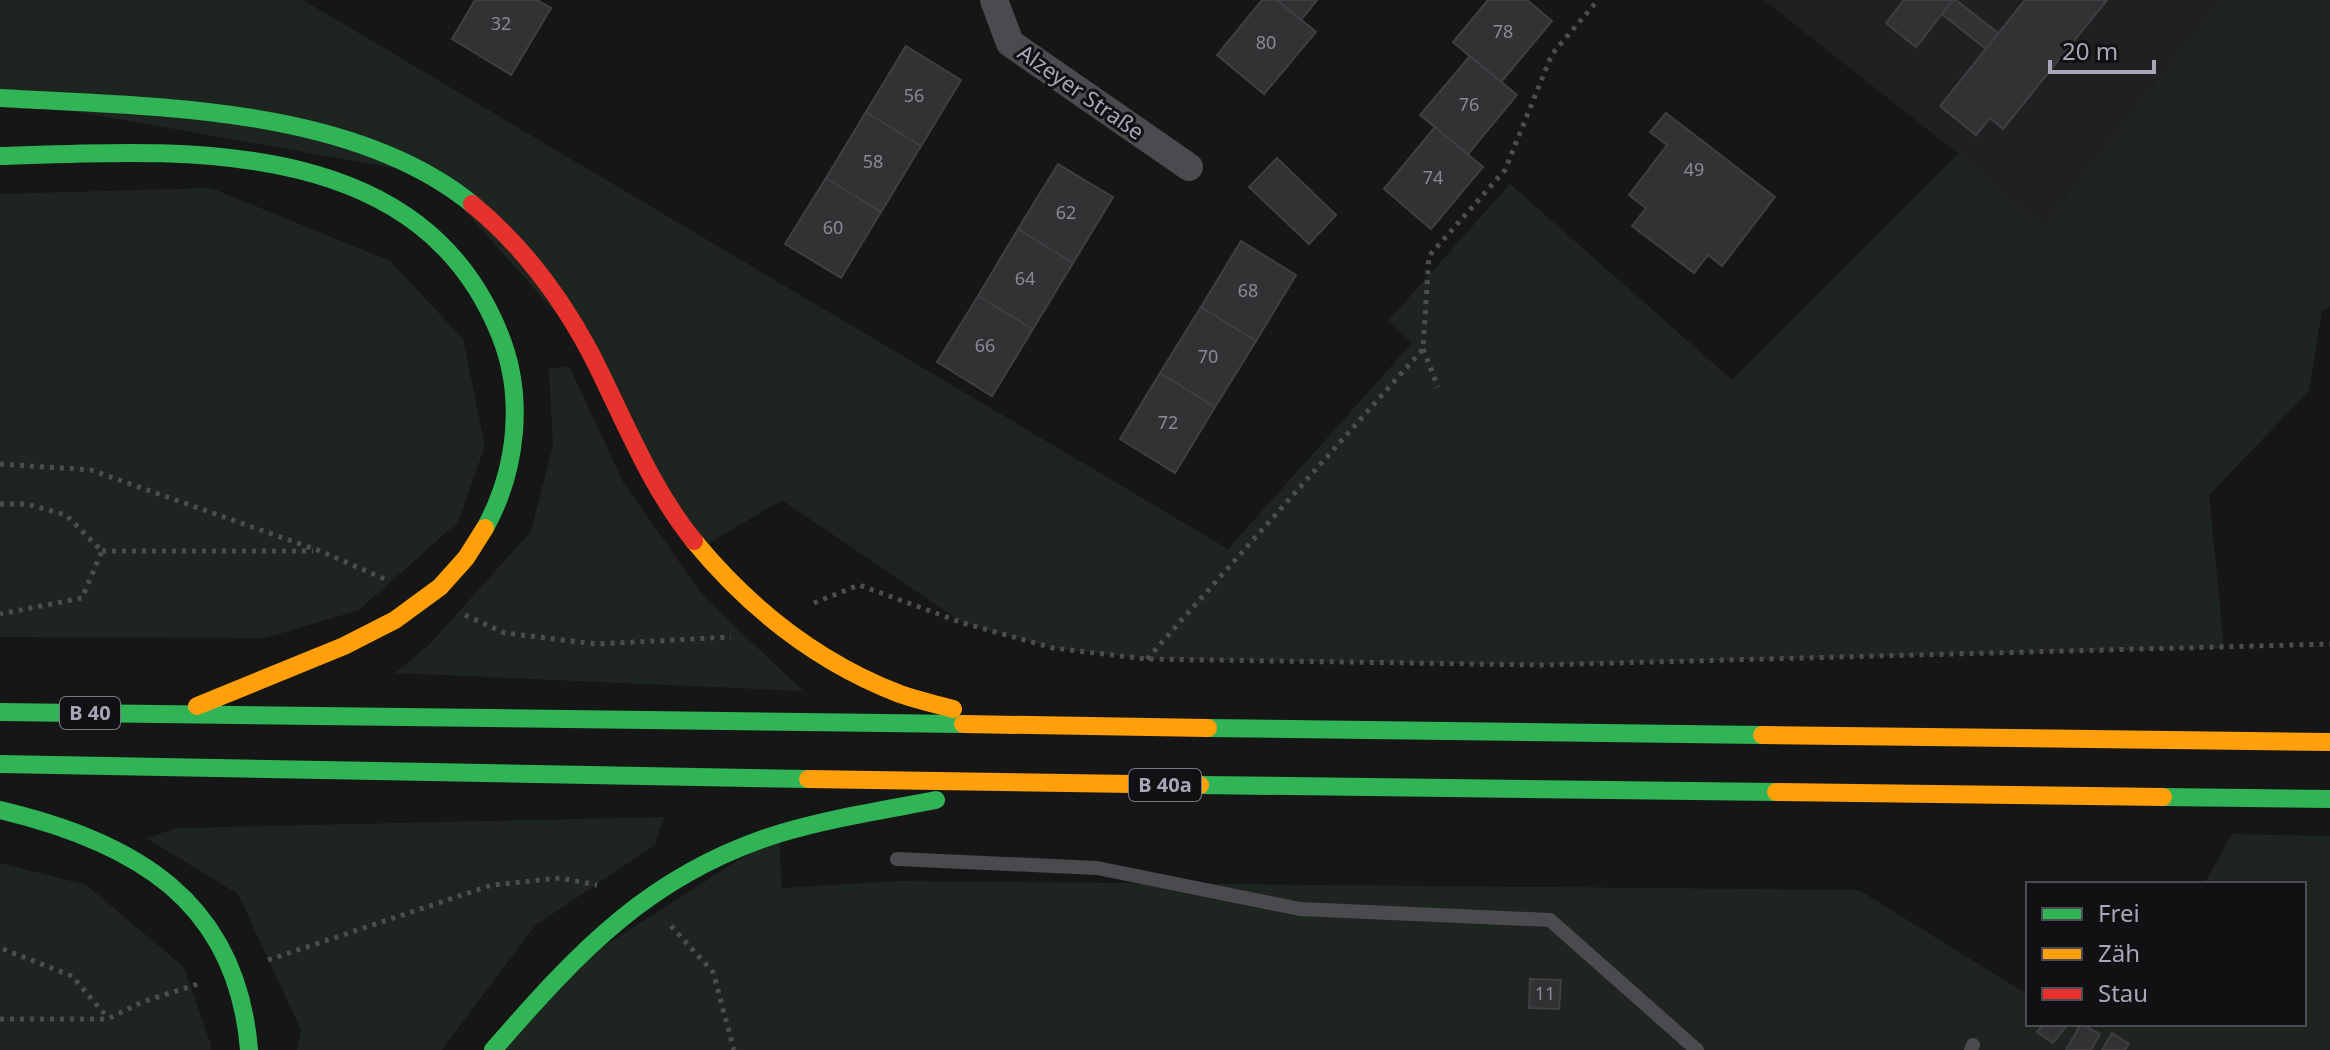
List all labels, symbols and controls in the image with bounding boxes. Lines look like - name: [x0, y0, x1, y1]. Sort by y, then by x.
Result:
- house number: 32: [491, 11, 511, 35]
- house number: 78: [1493, 19, 1513, 43]
- scale bar: [2050, 24, 2154, 74]
- house number: 80: [1256, 30, 1276, 54]
- text: 20 m: [2062, 34, 2118, 67]
- street label: Alzeyer Straße: [1012, 37, 1151, 146]
- house number: 56: [904, 83, 924, 107]
- house number: 76: [1459, 92, 1479, 116]
- house number: 58: [863, 149, 883, 173]
- house number: 49: [1684, 157, 1704, 181]
- house number: 74: [1423, 165, 1443, 189]
- house number: 62: [1056, 200, 1076, 224]
- house number: 60: [823, 215, 843, 239]
- house number: 64: [1015, 266, 1035, 290]
- house number: 68: [1238, 278, 1258, 302]
- house number: 66: [975, 333, 995, 357]
- house number: 70: [1198, 344, 1218, 368]
- house number: 72: [1158, 410, 1178, 434]
- road number: B 40: [60, 697, 120, 729]
- road number: B 40a: [1129, 769, 1201, 801]
- legend: [2026, 882, 2306, 1026]
- text: Frei: [2098, 896, 2140, 929]
- text: Zäh: [2098, 936, 2140, 969]
- text: Stau: [2098, 976, 2148, 1009]
- house number: 11: [1535, 981, 1555, 1005]

